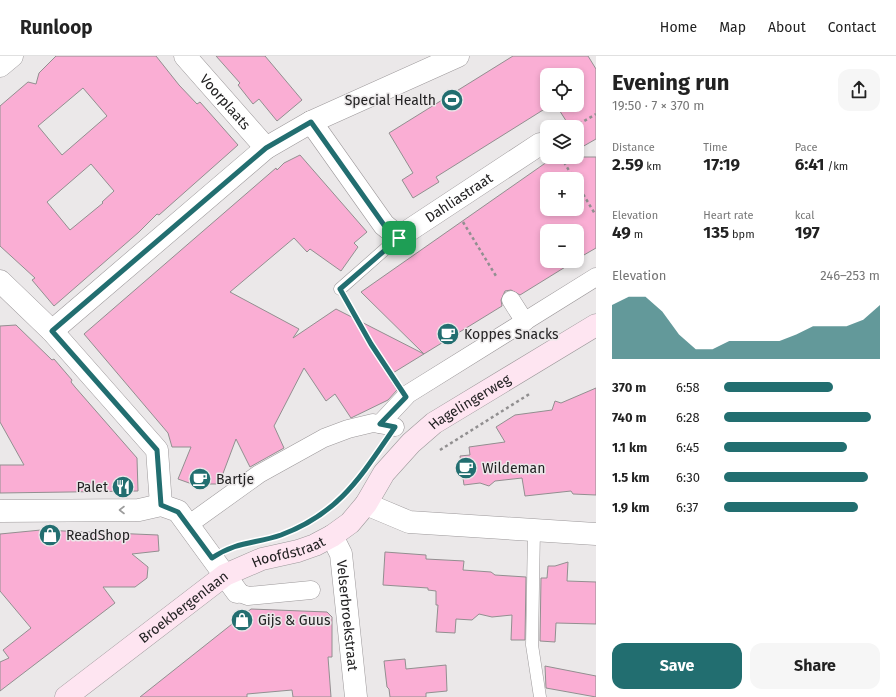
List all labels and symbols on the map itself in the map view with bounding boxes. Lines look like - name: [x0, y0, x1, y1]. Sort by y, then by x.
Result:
- street label: Voorplaats: [196, 71, 254, 134]
- sports icon: Special Health: [439, 87, 465, 113]
- place label: Special Health: [345, 92, 436, 109]
- street label: Dahliastraat: [422, 169, 497, 226]
- pin: [382, 221, 416, 255]
- cafe icon: Koppes Snacks: [435, 321, 461, 347]
- place label: Koppes Snacks: [464, 326, 559, 343]
- street label: Hagelingerweg: [425, 370, 515, 433]
- cafe icon: Wildeman: [453, 455, 479, 481]
- place label: Wildeman: [482, 460, 545, 477]
- cafe icon: Bartje: [187, 466, 213, 492]
- place label: Bartje: [216, 471, 254, 488]
- restaurant icon: Palet: [110, 474, 136, 500]
- place label: Palet: [76, 479, 109, 496]
- one-way arrow: [119, 506, 125, 514]
- shop icon: ReadShop: [37, 522, 63, 548]
- place label: ReadShop: [66, 527, 130, 544]
- street label: Hoofdstraat: [249, 533, 329, 571]
- street label: Velserbroekstraat: [333, 559, 361, 673]
- street label: Broekbergenlaan: [136, 568, 232, 647]
- shop icon: Gijs & Guus: [229, 607, 255, 633]
- place label: Gijs & Guus: [258, 612, 331, 629]

